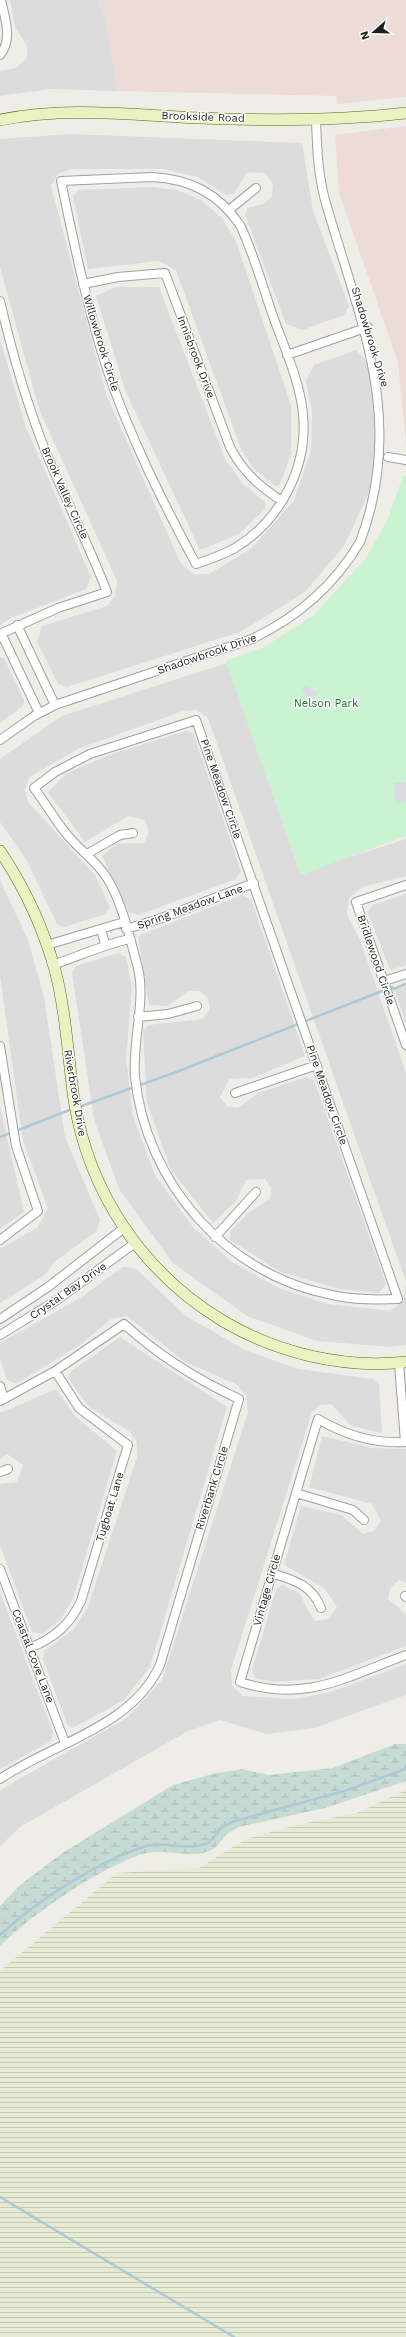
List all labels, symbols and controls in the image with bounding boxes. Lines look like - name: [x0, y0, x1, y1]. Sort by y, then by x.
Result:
- north arrow: [354, 12, 394, 52]
- text: N: [358, 29, 373, 41]
- street label: Brookside Road: [161, 109, 245, 125]
- street label: Shadowbrook Drive: [349, 285, 391, 389]
- street label: Willowbrook Circle: [80, 293, 122, 393]
- street label: Innisbrook Drive: [174, 314, 218, 400]
- street label: Brook Valley Circle: [39, 445, 91, 541]
- street label: Shadowbrook Drive: [156, 631, 258, 677]
- park label: Nelson Park: [294, 697, 358, 710]
- street label: Pine Meadow Circle: [198, 737, 244, 841]
- street label: Spring Meadow Lane: [135, 882, 245, 932]
- street label: Bridlewood Circle: [354, 913, 398, 1007]
- street label: Pine Meadow Circle: [304, 1043, 350, 1147]
- street label: Riverbrook Drive: [61, 1048, 89, 1138]
- street label: Crystal Bay Drive: [27, 1260, 109, 1322]
- street label: Riverbank Circle: [193, 1444, 231, 1532]
- street label: Tugboat Lane: [93, 1470, 127, 1544]
- street label: Vintage Circle: [251, 1553, 283, 1627]
- street label: Coastal Cove Lane: [9, 1607, 57, 1705]

